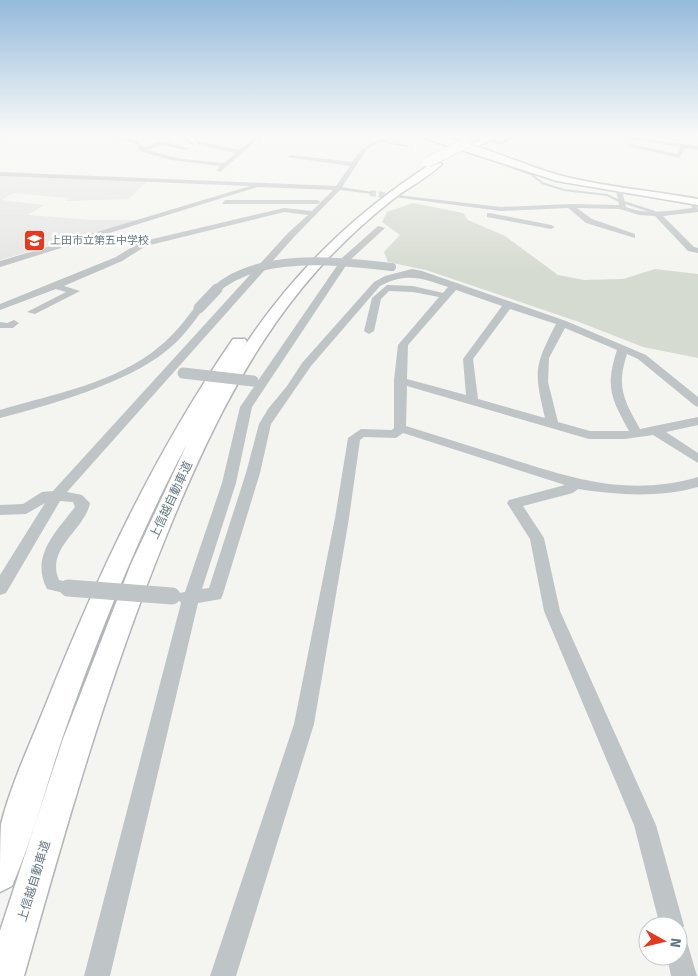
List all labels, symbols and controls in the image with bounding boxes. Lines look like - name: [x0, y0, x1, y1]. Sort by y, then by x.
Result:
- school or university icon: 上田市立第五中学校: [22, 228, 46, 252]
- place label: 上田市立第五中学校: [50, 234, 149, 247]
- street label: 上信越自動車道: [147, 459, 195, 541]
- street label: 上信越自動車道: [15, 839, 53, 923]
- north arrow: [638, 916, 688, 966]
- text: N: [666, 937, 684, 949]

